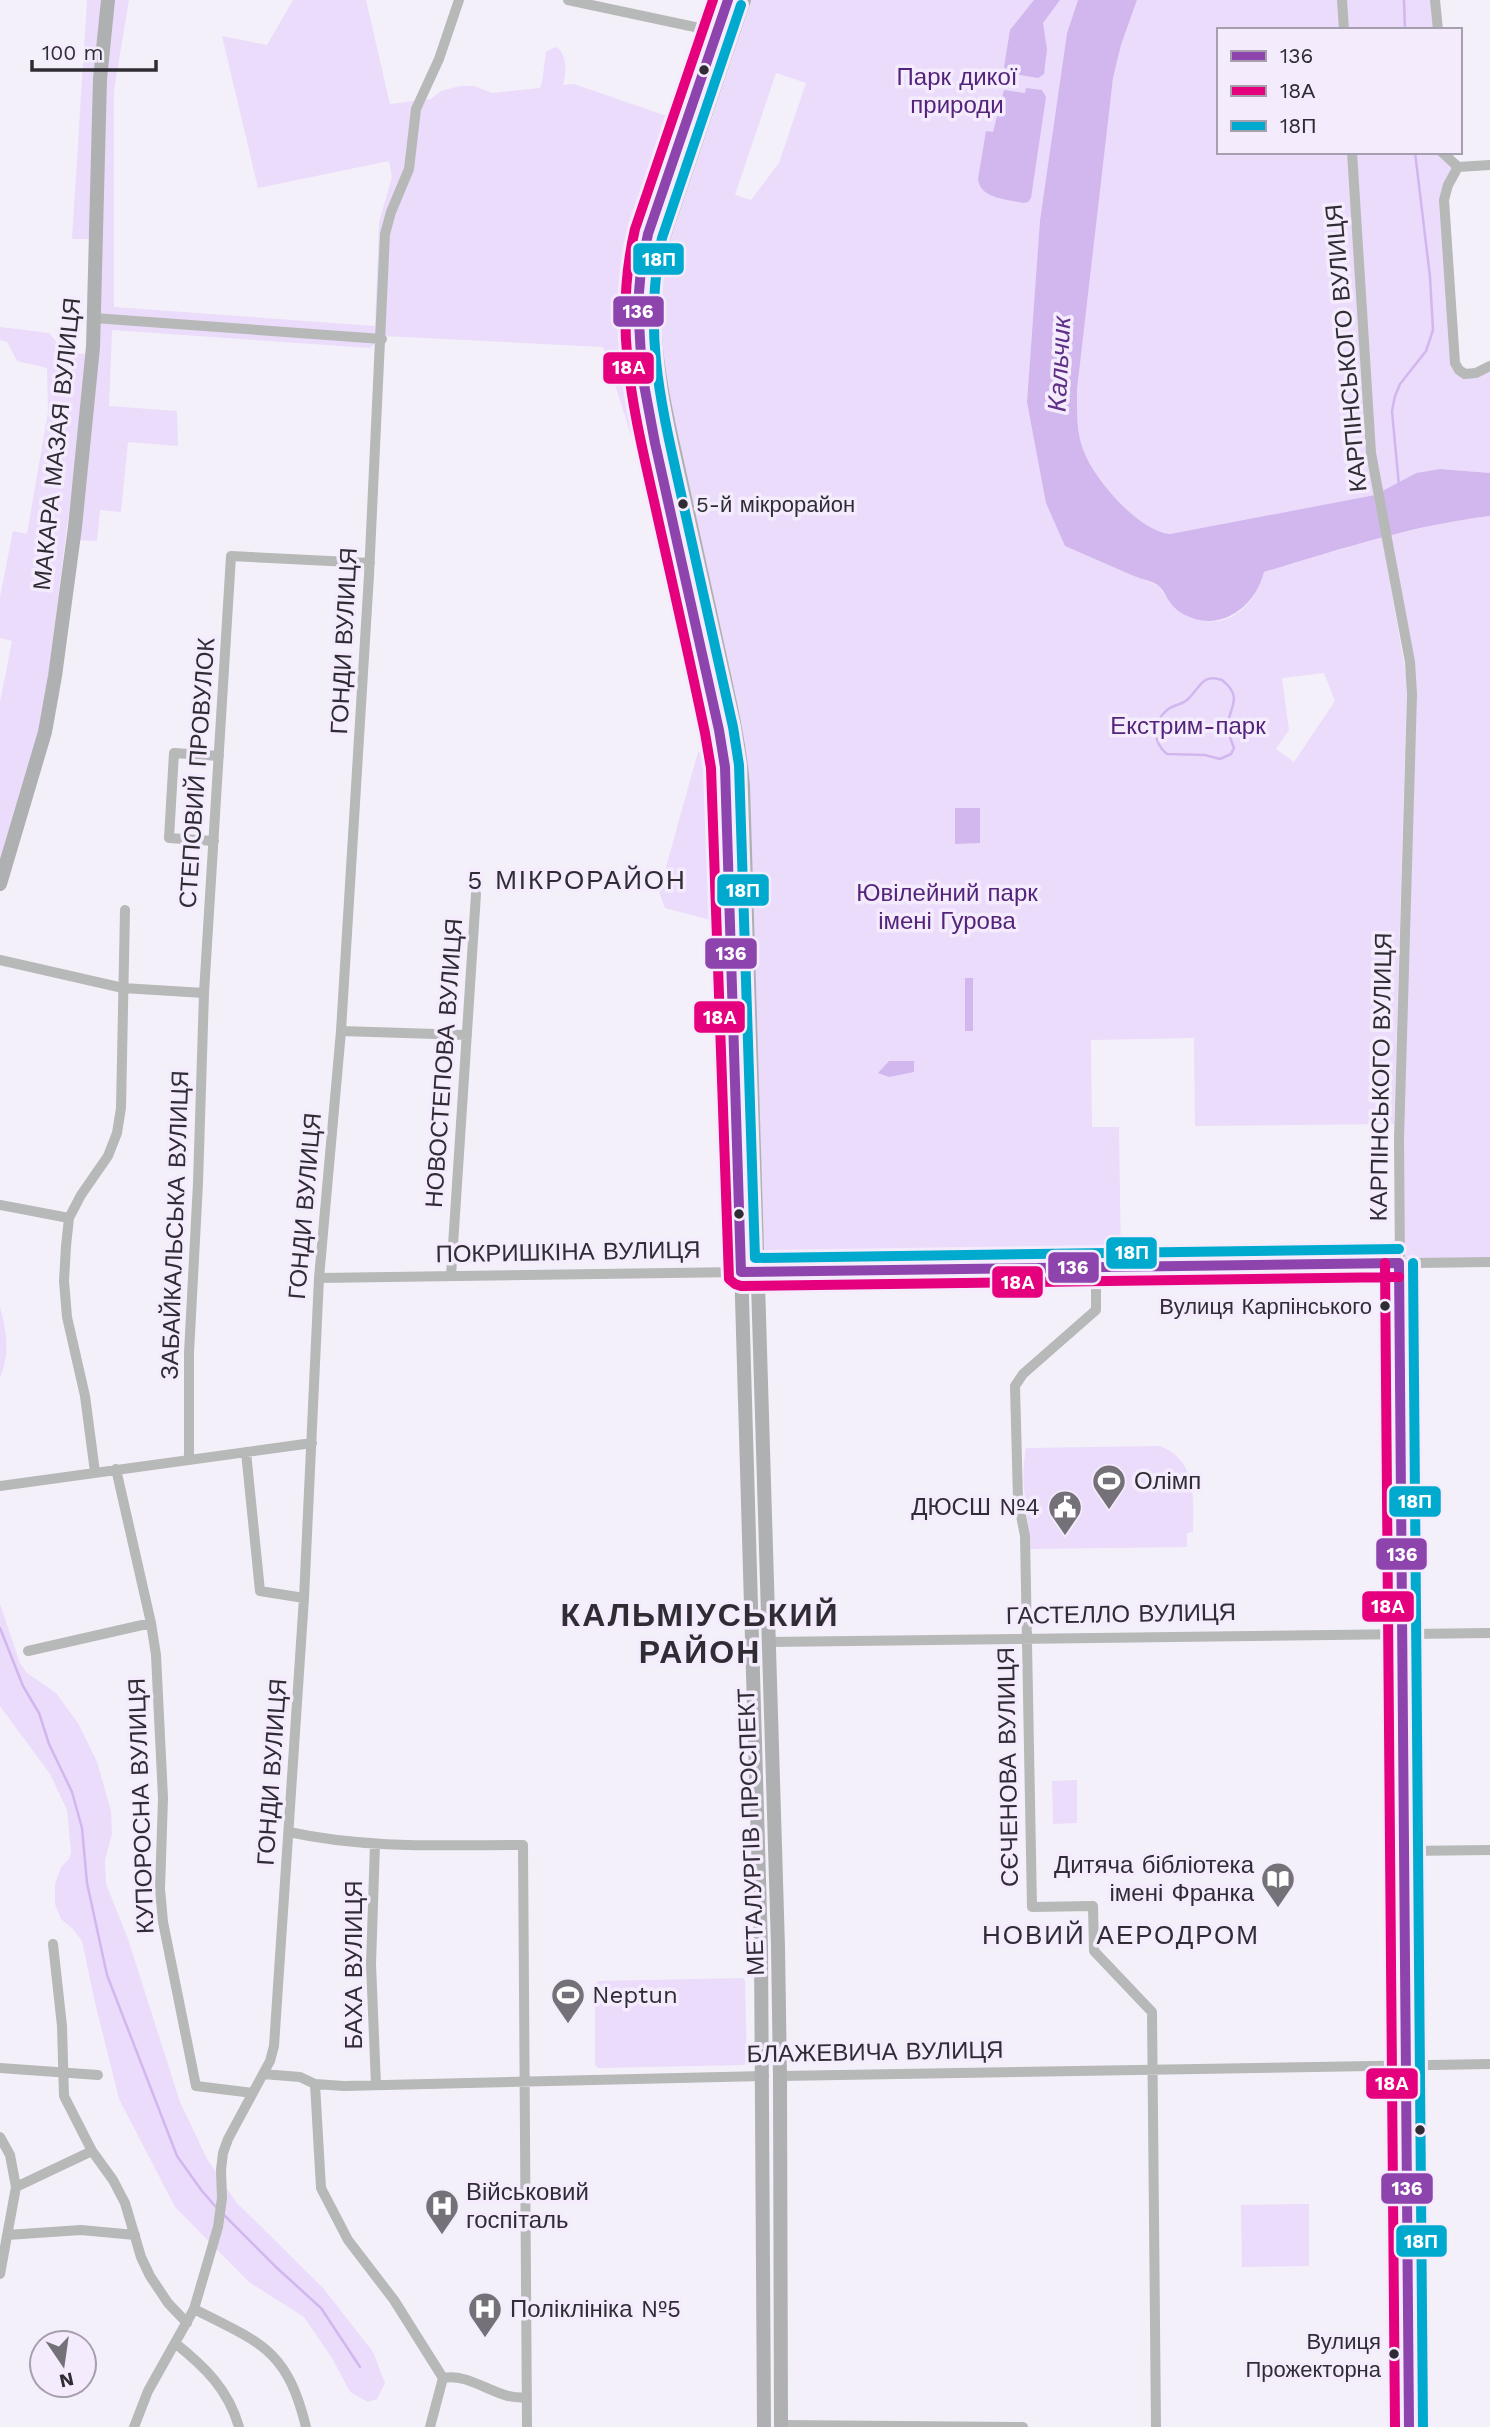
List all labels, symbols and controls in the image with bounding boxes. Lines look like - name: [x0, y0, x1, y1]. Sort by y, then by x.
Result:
- scale bar: [32, 28, 156, 72]
- legend: [1217, 28, 1462, 154]
- text: 100 m: [42, 40, 104, 65]
- text: 136: [1280, 43, 1313, 68]
- unlabelled marker: [697, 63, 711, 77]
- park label: Парк дикої природи: [897, 63, 1018, 119]
- text: 18А: [1280, 78, 1315, 103]
- text: 18П: [1280, 113, 1316, 138]
- street label: КАРПІНСЬКОГО ВУЛИЦЯ: [1319, 203, 1373, 493]
- line badge: 18П: [632, 242, 685, 276]
- text: 18П: [642, 248, 676, 271]
- line badge: 136: [612, 295, 665, 328]
- street label: МАКАРА МАЗАЯ ВУЛИЦЯ: [28, 296, 86, 592]
- text: 136: [622, 300, 654, 323]
- water label: Кальчик: [1042, 314, 1077, 413]
- line badge: 18А: [602, 351, 655, 385]
- text: 18А: [612, 356, 646, 379]
- place label: 5-й мікрорайон: [696, 492, 855, 517]
- marker: 5-й мікрорайон: [676, 497, 690, 511]
- street label: ГОНДИ ВУЛИЦЯ: [325, 547, 363, 735]
- street label: СТЕПОВИЙ ПРОВУЛОК: [174, 637, 220, 909]
- park label: Екстрим-парк: [1110, 712, 1266, 740]
- district label: 5 МІКРОРАЙОН: [467, 865, 687, 895]
- line badge: 18П: [716, 873, 770, 907]
- text: 18П: [726, 879, 760, 902]
- park label: Ювілейний парк імені Гурова: [856, 879, 1038, 935]
- street label: НОВОСТЕПОВА ВУЛИЦЯ: [420, 917, 468, 1209]
- street label: КАРПІНСЬКОГО ВУЛИЦЯ: [1364, 932, 1398, 1222]
- line badge: 136: [704, 937, 758, 970]
- text: 136: [715, 942, 747, 965]
- line badge: 18А: [693, 1000, 746, 1034]
- text: 18А: [703, 1006, 737, 1029]
- street label: ЗАБАЙКАЛЬСЬКА ВУЛИЦЯ: [156, 1070, 194, 1380]
- street label: ГОНДИ ВУЛИЦЯ: [283, 1112, 327, 1300]
- unlabelled marker: [732, 1207, 746, 1221]
- street label: ПОКРИШКІНА ВУЛИЦЯ: [435, 1236, 701, 1268]
- line badge: 18П: [1105, 1236, 1158, 1270]
- text: 18П: [1115, 1241, 1149, 1264]
- line badge: 136: [1047, 1251, 1100, 1284]
- text: 136: [1057, 1256, 1089, 1279]
- line badge: 18А: [991, 1265, 1044, 1299]
- text: 18А: [1001, 1271, 1035, 1294]
- place label: Вулиця Карпінського: [1159, 1294, 1372, 1319]
- marker: Вулиця Карпінського: [1378, 1299, 1392, 1313]
- sports icon: Олімп: [1090, 1462, 1128, 1511]
- place label: Олімп: [1134, 1467, 1201, 1495]
- line badge: 18П: [1388, 1485, 1442, 1518]
- public building icon: ДЮСШ №4: [1046, 1488, 1084, 1537]
- text: 18П: [1398, 1490, 1432, 1513]
- place label: ДЮСШ №4: [911, 1493, 1040, 1521]
- line badge: 136: [1375, 1537, 1428, 1571]
- text: 136: [1386, 1543, 1418, 1566]
- line badge: 18А: [1361, 1590, 1415, 1623]
- text: 18А: [1371, 1595, 1405, 1618]
- district label: КАЛЬМІУСЬКИЙ РАЙОН: [561, 1596, 839, 1671]
- street label: ГАСТЕЛЛО ВУЛИЦЯ: [1006, 1598, 1236, 1630]
- street label: СЄЧЕНОВА ВУЛИЦЯ: [992, 1647, 1024, 1887]
- street label: КУПОРОСНА ВУЛИЦЯ: [123, 1678, 159, 1934]
- street label: ГОНДИ ВУЛИЦЯ: [252, 1678, 292, 1866]
- street label: МЕТАЛУРГІВ ПРОСПЕКТ: [732, 1687, 770, 1976]
- place label: Дитяча бібліотека імені Франка: [1054, 1851, 1255, 1907]
- library icon: Дитяча бібліотека імені Франка: [1259, 1860, 1297, 1909]
- street label: БАХА ВУЛИЦЯ: [340, 1880, 368, 2050]
- district label: НОВИЙ АЕРОДРОМ: [982, 1920, 1260, 1950]
- sports icon: Neptun: [549, 1976, 587, 2025]
- place label: Neptun: [592, 1981, 678, 2009]
- street label: БЛАЖЕВИЧА ВУЛИЦЯ: [746, 2036, 1004, 2068]
- line badge: 18А: [1365, 2067, 1419, 2100]
- text: 18А: [1375, 2072, 1409, 2095]
- unlabelled marker: [1413, 2123, 1427, 2137]
- line badge: 136: [1380, 2172, 1434, 2205]
- text: 136: [1391, 2177, 1423, 2200]
- place label: Військовий госпіталь: [466, 2178, 589, 2234]
- hospital icon: Військовий госпіталь: [423, 2187, 461, 2236]
- line badge: 18П: [1395, 2224, 1448, 2258]
- text: 18П: [1404, 2230, 1438, 2253]
- hospital icon: Поліклініка №5: [466, 2290, 504, 2339]
- place label: Поліклініка №5: [510, 2295, 681, 2323]
- north arrow: [28, 2329, 98, 2399]
- place label: Вулиця Прожекторна: [1245, 2329, 1382, 2382]
- marker: Вулиця Прожекторна: [1387, 2347, 1401, 2361]
- text: N: [57, 2367, 76, 2393]

